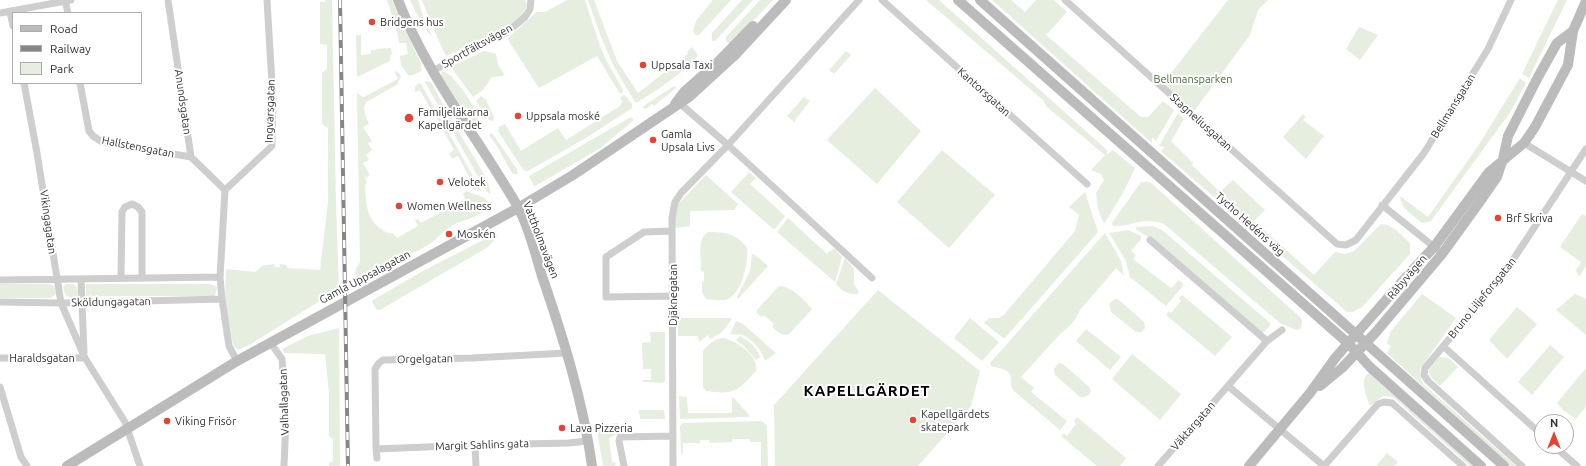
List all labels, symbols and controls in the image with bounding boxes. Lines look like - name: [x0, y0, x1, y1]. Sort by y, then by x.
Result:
- legend: [12, 12, 142, 84]
- place label: Bridgens hus: [380, 15, 444, 29]
- marker: Bridgens hus: [367, 17, 377, 27]
- street label: Sportfältsvägen: [439, 21, 515, 71]
- text: Road: [50, 22, 78, 35]
- text: Railway: [50, 42, 91, 55]
- place label: Uppsala Taxi: [651, 58, 712, 72]
- marker: Uppsala Taxi: [638, 60, 648, 70]
- text: Park: [50, 62, 74, 75]
- street label: Kantorsgatan: [955, 65, 1013, 119]
- street label: Anundsgatan: [172, 69, 194, 135]
- street label: Bellmansgatan: [1428, 71, 1478, 141]
- park label: Bellmansparken: [1153, 72, 1233, 86]
- street label: Ingvarsgatan: [262, 79, 278, 143]
- street label: Stagneliusgatan: [1167, 91, 1235, 153]
- place label: Familjeläkarna Kapellgärdet: [418, 105, 489, 131]
- place label: Uppsala moské: [526, 109, 600, 123]
- marker: Uppsala moské: [513, 111, 523, 121]
- marker: Familjeläkarna Kapellgärdet: [403, 112, 415, 124]
- place label: Gamla Upsala Livs: [661, 127, 715, 153]
- street label: Hallstensgatan: [101, 134, 175, 160]
- marker: Gamla Upsala Livs: [648, 135, 658, 145]
- place label: Velotek: [448, 175, 486, 189]
- marker: Velotek: [435, 177, 445, 187]
- street label: Vikingagatan: [37, 189, 59, 255]
- street label: Tycho Hedéns väg: [1213, 189, 1287, 259]
- place label: Women Wellness: [407, 199, 492, 213]
- street label: Vattholmavägen: [520, 200, 562, 280]
- marker: Women Wellness: [394, 201, 404, 211]
- place label: Brf Skriva: [1506, 211, 1553, 225]
- marker: Brf Skriva: [1493, 213, 1503, 223]
- place label: Moskén: [457, 227, 495, 241]
- marker: Moskén: [444, 229, 454, 239]
- street label: Gamla Uppsalagatan: [317, 247, 413, 307]
- street label: Råbyvägen: [1385, 252, 1429, 302]
- street label: Bruno Liljeforsgatan: [1445, 255, 1519, 341]
- street label: Djäknegatan: [666, 264, 680, 326]
- street label: Sköldungagatan: [71, 295, 151, 309]
- street label: Haraldsgatan: [9, 351, 75, 365]
- street label: Orgelgatan: [397, 352, 453, 366]
- street label: Valhallagatan: [276, 368, 292, 436]
- district label: KAPELLGÄRDET: [803, 382, 931, 400]
- street label: Väktargatan: [1168, 399, 1218, 453]
- place label: Kapellgärdets skatepark: [921, 407, 989, 433]
- place label: Viking Frisör: [175, 414, 236, 428]
- north arrow: [1534, 414, 1574, 454]
- marker: Kapellgärdets skatepark: [908, 415, 918, 425]
- marker: Viking Frisör: [162, 416, 172, 426]
- text: N: [1550, 417, 1558, 429]
- place label: Lava Pizzeria: [570, 421, 633, 435]
- marker: Lava Pizzeria: [557, 423, 567, 433]
- street label: Margit Sahlins gata: [435, 437, 529, 453]

